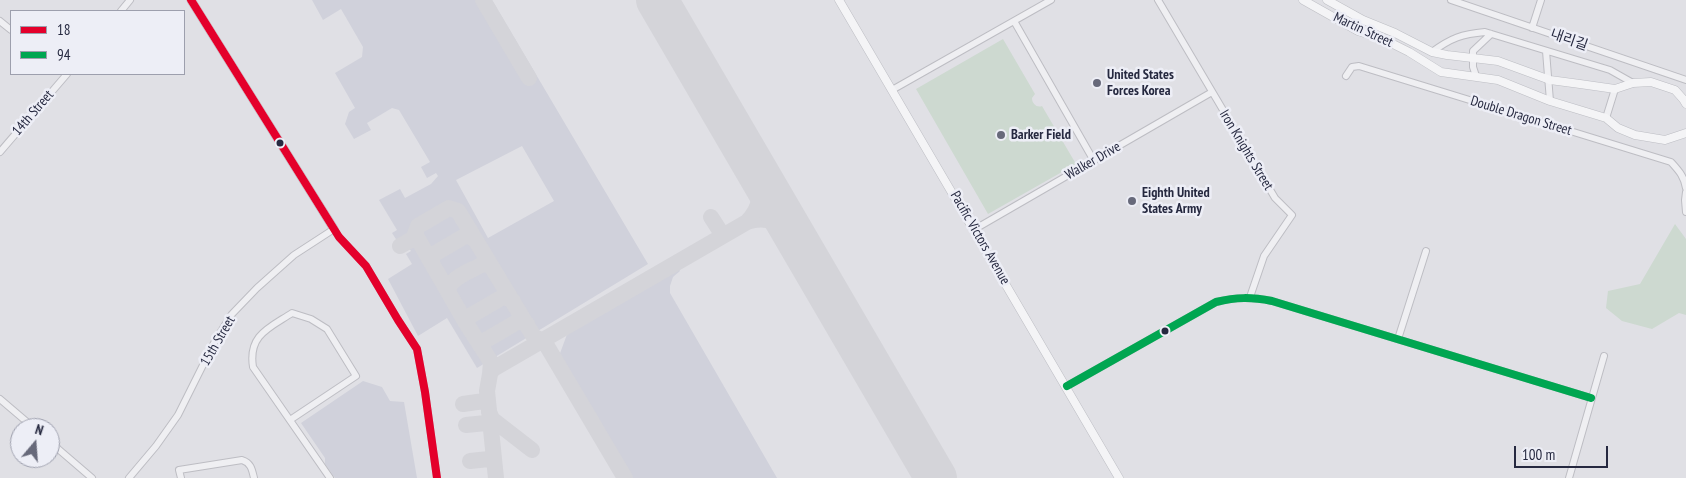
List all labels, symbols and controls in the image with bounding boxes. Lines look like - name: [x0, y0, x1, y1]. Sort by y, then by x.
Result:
- street label: Martin Street: [1331, 9, 1395, 51]
- legend: [10, 10, 185, 75]
- text: 18: [57, 20, 71, 39]
- street label: 내리길: [1548, 26, 1590, 54]
- text: 94: [57, 45, 71, 64]
- place label: United States Forces Korea: [1107, 67, 1174, 100]
- marker: United States Forces Korea: [1091, 77, 1103, 89]
- street label: 14th Street: [9, 87, 57, 139]
- street label: Double Dragon Street: [1469, 93, 1573, 139]
- street label: Iron Knights Street: [1215, 107, 1277, 193]
- place label: Barker Field: [1011, 127, 1071, 143]
- marker: Barker Field: [995, 129, 1007, 141]
- unlabelled marker: [275, 138, 285, 148]
- street label: Walker Drive: [1062, 138, 1124, 184]
- place label: Eighth United States Army: [1142, 185, 1210, 218]
- street label: Pacific Victors Avenue: [947, 188, 1013, 288]
- marker: Eighth United States Army: [1126, 195, 1138, 207]
- street label: 15th Street: [197, 313, 239, 369]
- unlabelled marker: [1160, 326, 1170, 336]
- north arrow: [10, 418, 60, 468]
- text: N: [33, 420, 46, 439]
- scale bar: [1516, 436, 1610, 468]
- text: 100 m: [1522, 445, 1555, 464]

